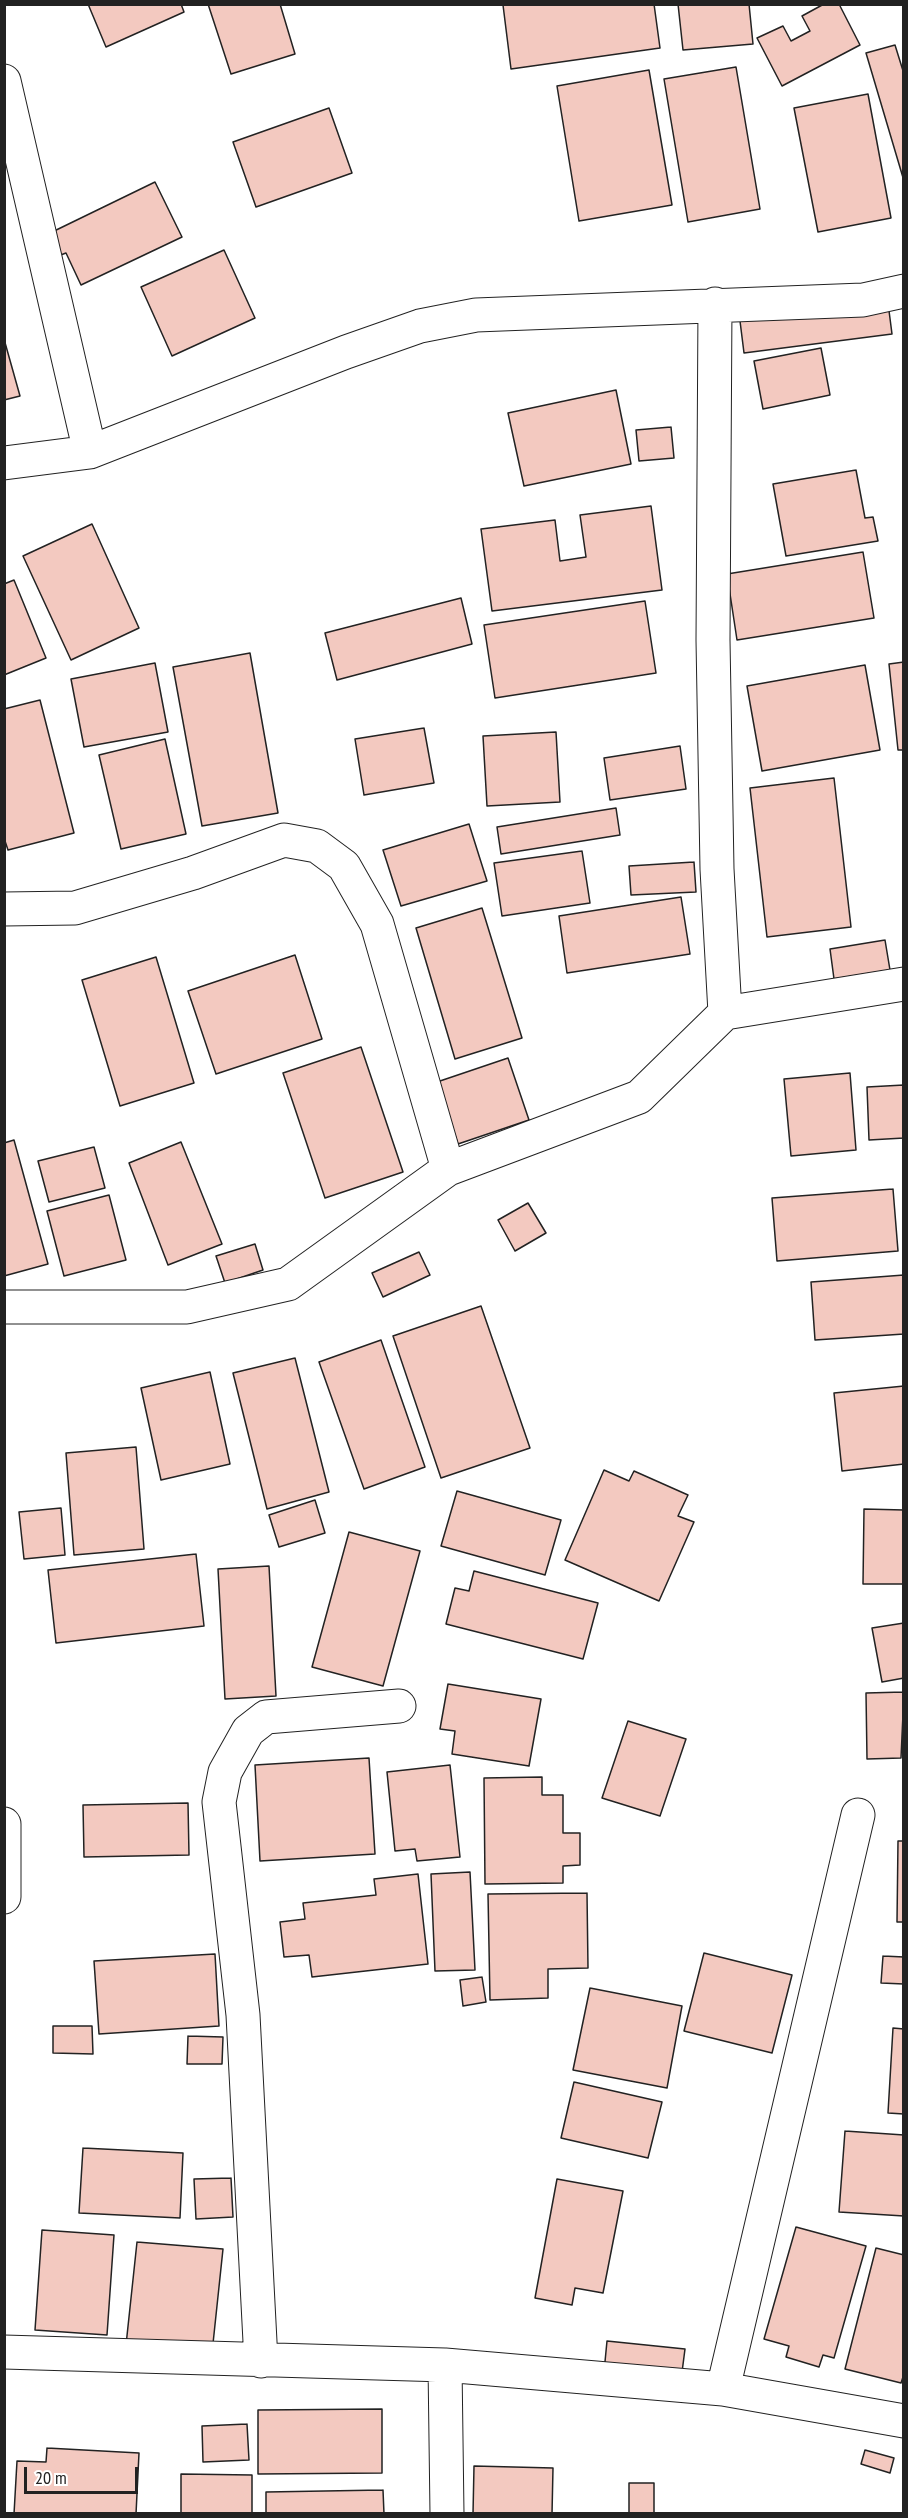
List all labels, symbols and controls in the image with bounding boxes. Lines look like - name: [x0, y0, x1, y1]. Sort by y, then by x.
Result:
- scale bar: [27, 2455, 141, 2493]
- text: 20 m: [35, 2466, 67, 2489]

